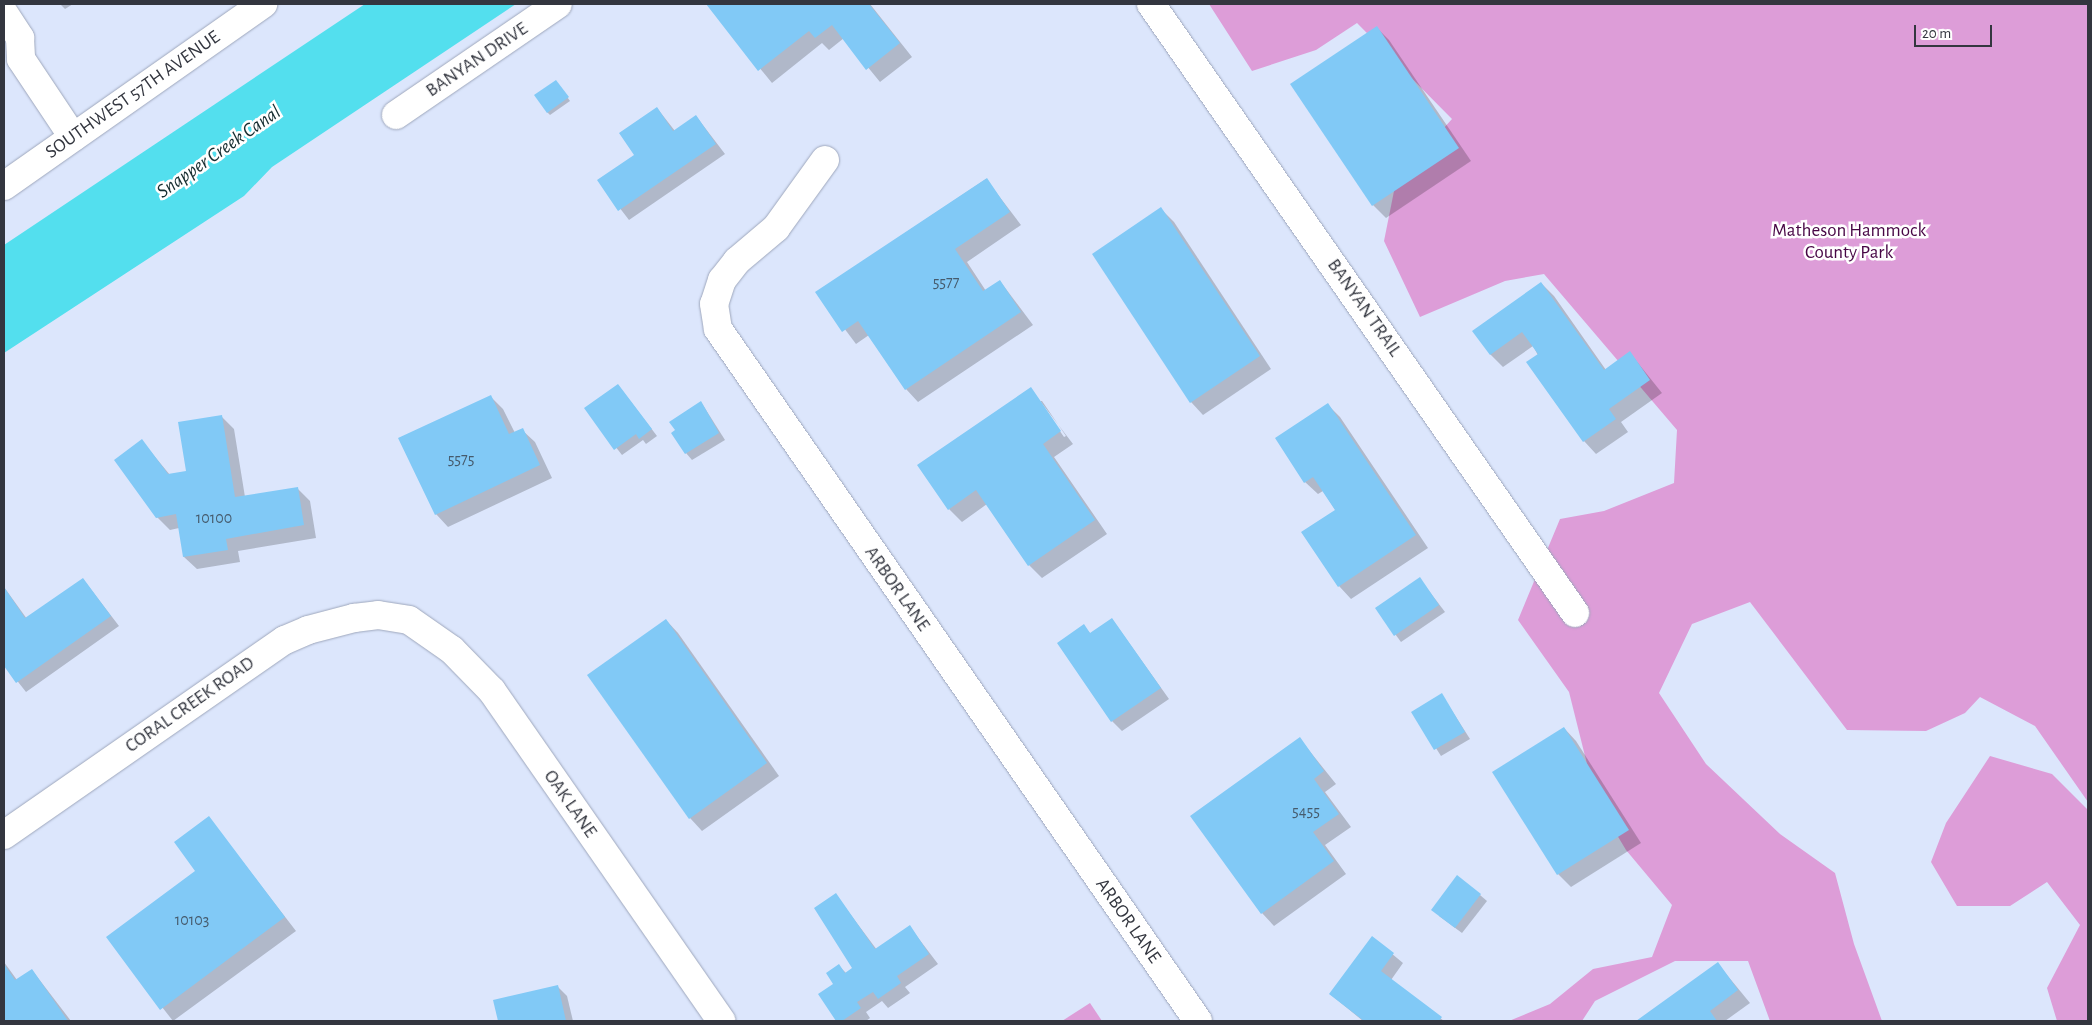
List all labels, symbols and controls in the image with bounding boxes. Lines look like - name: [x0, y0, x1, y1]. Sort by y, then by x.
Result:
- scale bar: [1917, 15, 1994, 47]
- street label: BANYAN DRIVE: [422, 18, 532, 102]
- street label: SOUTHWEST 57TH AVENUE: [41, 26, 225, 164]
- text: 20 m: [1922, 26, 1951, 41]
- water label: Snapper Creek Canal: [152, 100, 286, 204]
- park label: Matheson Hammock County Park: [1772, 220, 1926, 264]
- street label: BANYAN TRAIL: [1322, 255, 1406, 361]
- house number: 5577: [933, 272, 959, 292]
- house number: 5575: [448, 449, 474, 469]
- house number: 10100: [196, 508, 232, 528]
- street label: ARBOR LANE: [859, 542, 935, 636]
- street label: CORAL CREEK ROAD: [121, 652, 259, 758]
- street label: OAK LANE: [538, 766, 602, 842]
- house number: 5455: [1292, 801, 1320, 821]
- street label: ARBOR LANE: [1090, 874, 1166, 968]
- house number: 10103: [175, 910, 209, 930]

